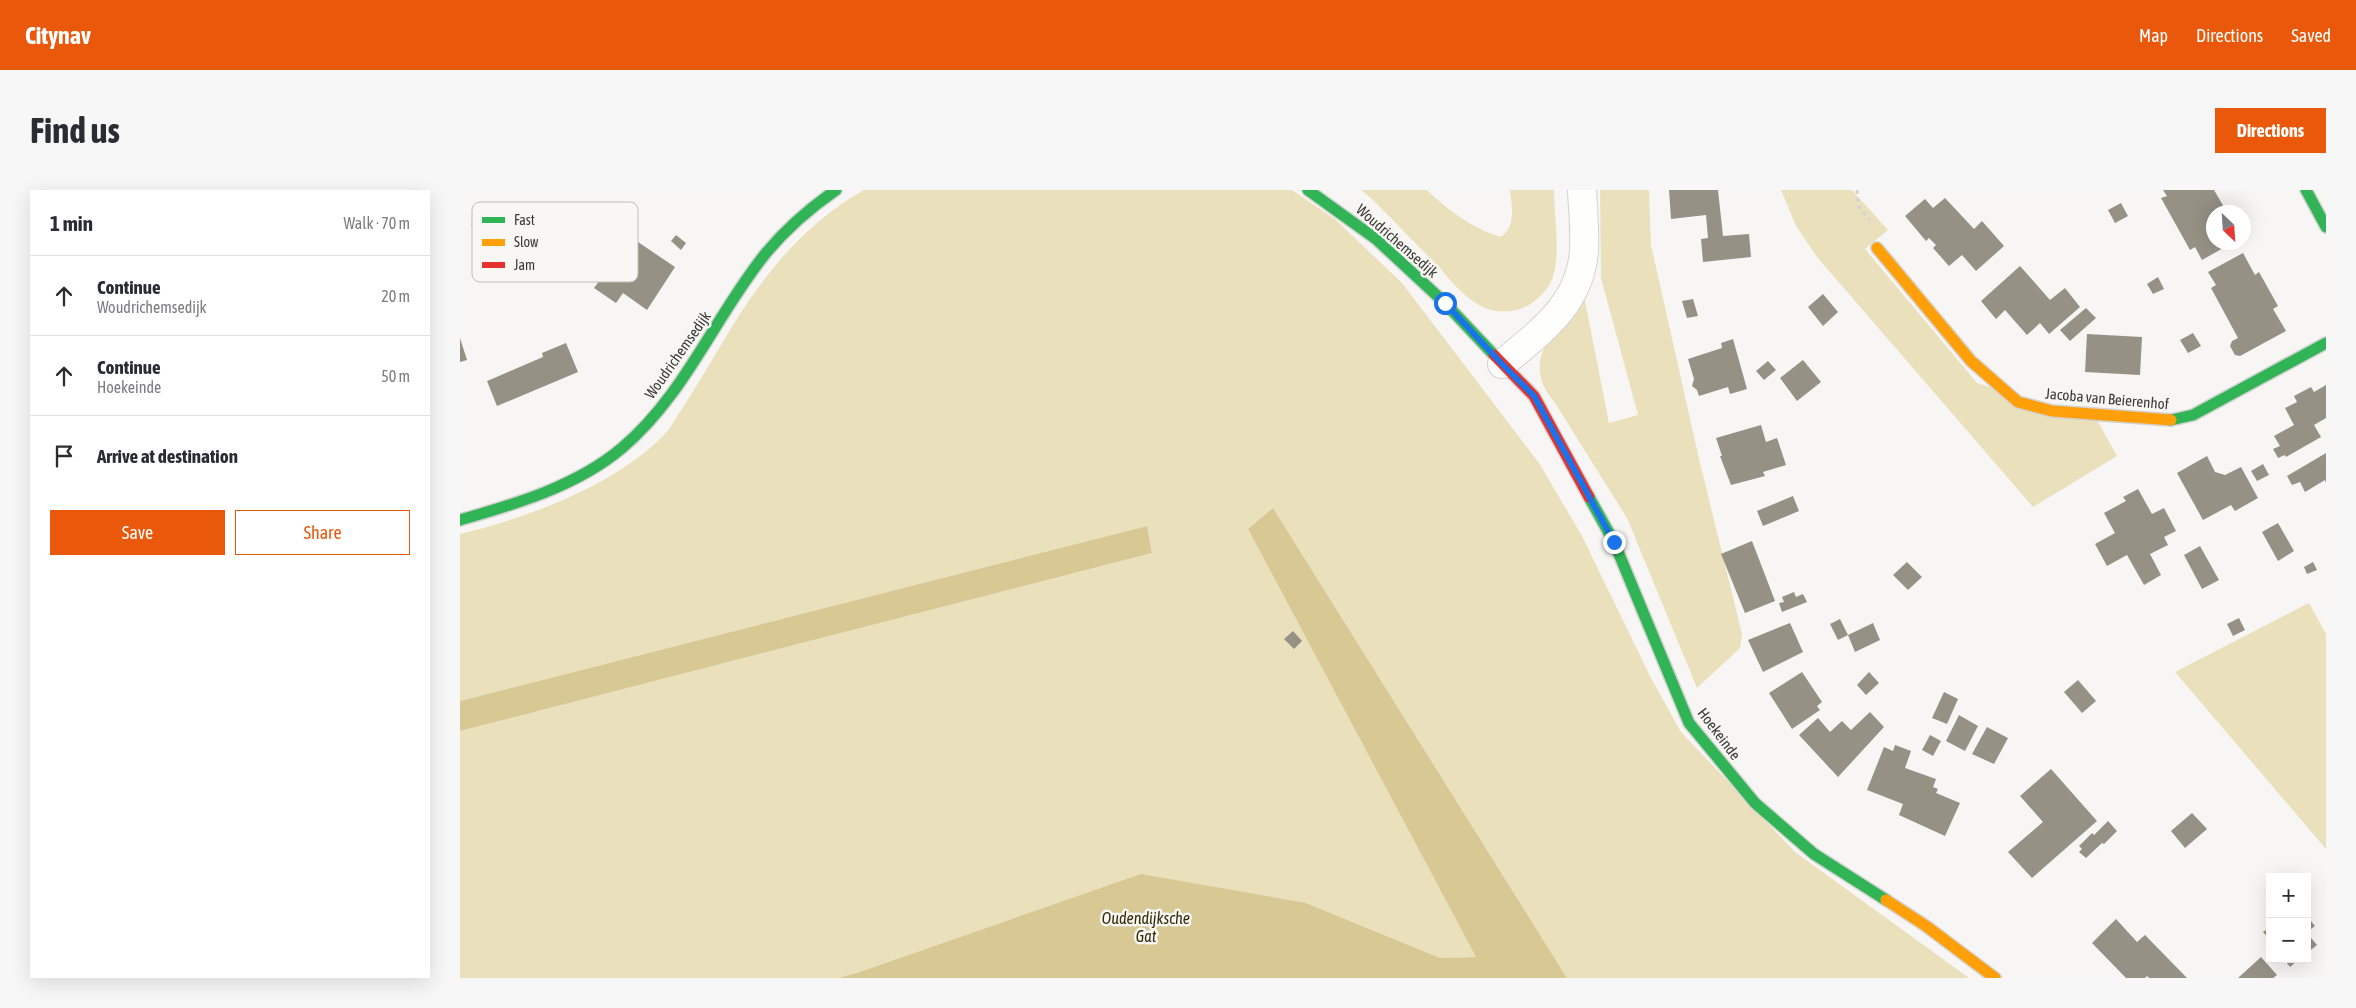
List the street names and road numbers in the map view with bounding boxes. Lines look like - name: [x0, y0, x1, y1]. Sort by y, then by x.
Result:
- street label: Woudrichemsedijk: [1353, 200, 1442, 281]
- street label: Woudrichemsedijk: [641, 307, 714, 402]
- street label: Jacoba van Beierenhof: [2045, 385, 2170, 412]
- street label: Hoekeinde: [1694, 704, 1744, 763]

